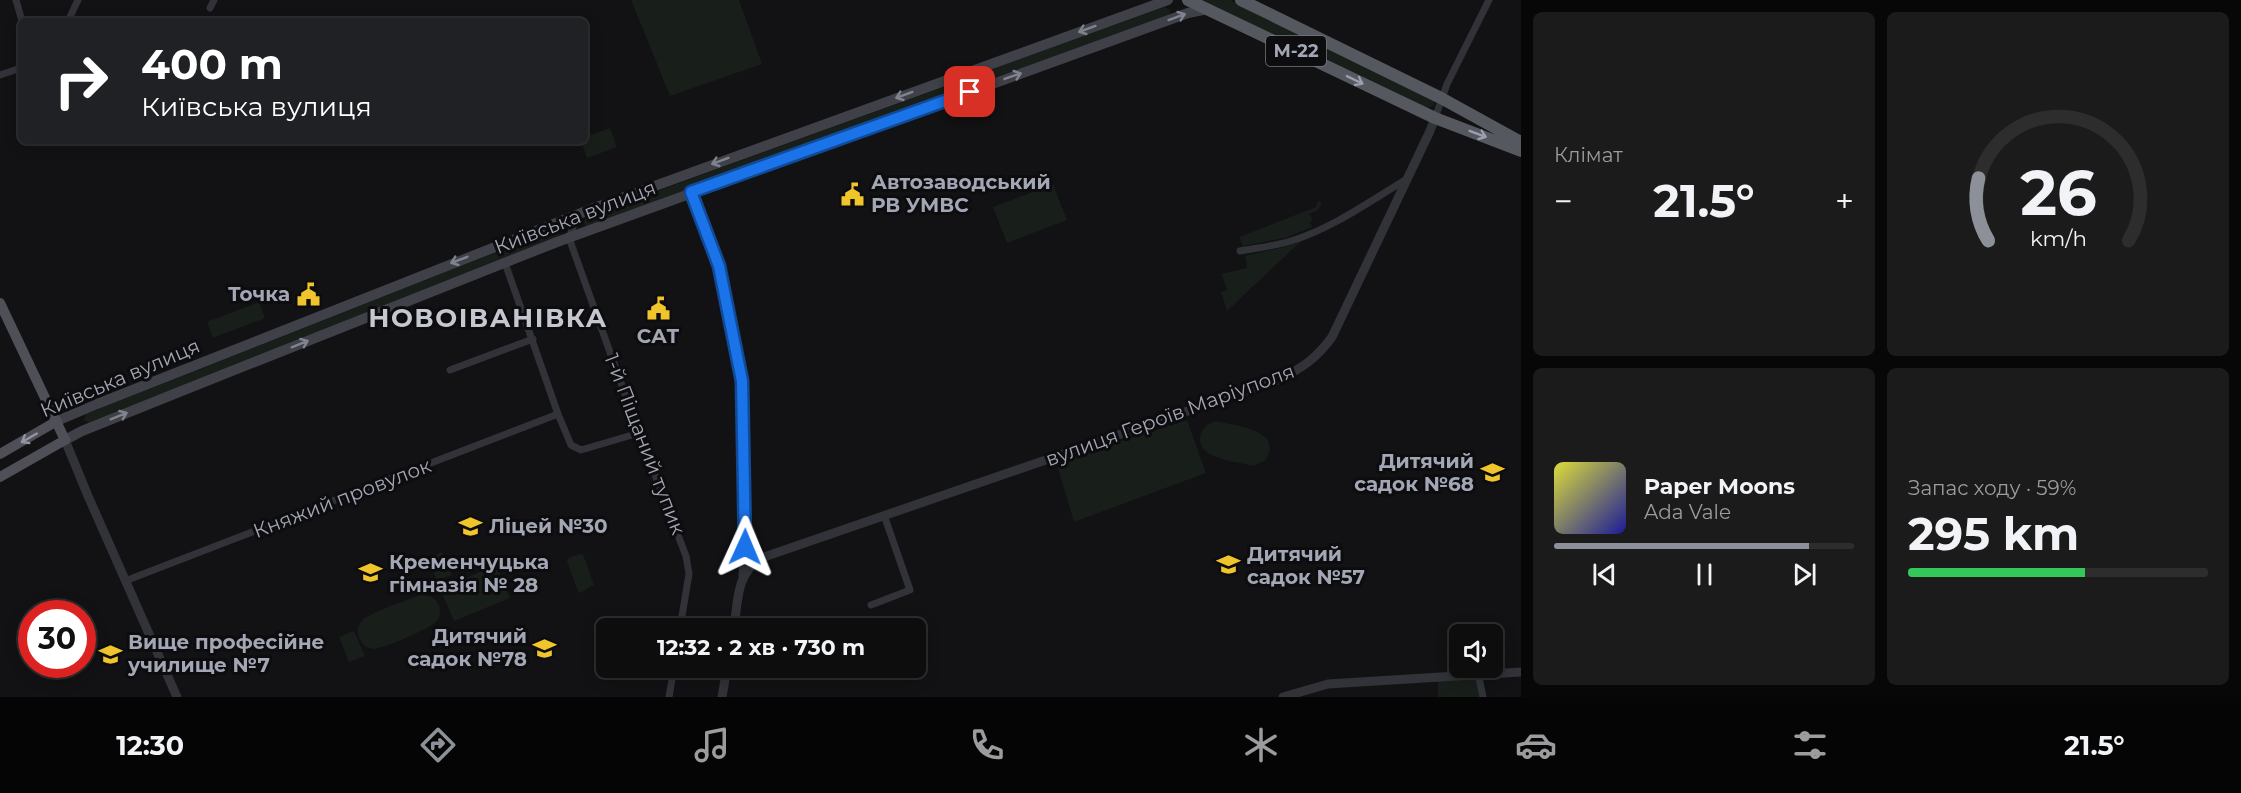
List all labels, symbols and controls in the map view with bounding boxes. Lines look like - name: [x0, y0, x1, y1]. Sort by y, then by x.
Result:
- one-way arrow: [1167, 11, 1186, 22]
- one-way arrow: [1078, 24, 1097, 35]
- road number: М-22: [1266, 36, 1326, 66]
- text: 400 m: [141, 38, 283, 90]
- icon: right: [42, 42, 120, 120]
- pin: [944, 66, 995, 117]
- one-way arrow: [1003, 70, 1022, 81]
- icon: arrive: [953, 75, 986, 108]
- one-way arrow: [1346, 75, 1364, 86]
- text: Київська вулиця: [141, 90, 372, 123]
- one-way arrow: [895, 91, 914, 102]
- one-way arrow: [1468, 130, 1487, 141]
- text: Клімат: [1554, 143, 1623, 167]
- text: 26: [2020, 155, 2096, 231]
- one-way arrow: [712, 157, 730, 168]
- place label: Автозаводський РВ УМВС: [871, 170, 1051, 217]
- text: 21.5°: [1653, 173, 1755, 228]
- street label: Київська вулиця: [491, 175, 659, 259]
- public building icon: Автозаводський РВ УМВС: [840, 181, 866, 207]
- text: −: [1554, 181, 1573, 221]
- text: +: [1835, 181, 1854, 221]
- text: km/h: [2029, 225, 2087, 251]
- one-way arrow: [451, 255, 469, 266]
- public building icon: Точка: [295, 281, 321, 307]
- place label: Точка: [228, 282, 290, 306]
- public building icon: САТ: [645, 295, 671, 321]
- district label: НОВОІВАНІВКА: [368, 302, 608, 334]
- place label: САТ: [637, 324, 679, 348]
- street label: Київська вулиця: [37, 334, 203, 422]
- one-way arrow: [290, 338, 309, 349]
- street label: 1-й Піщаний тупик: [599, 350, 691, 538]
- street label: вулиця Героїв Маріуполя: [1042, 359, 1298, 471]
- one-way arrow: [109, 410, 128, 421]
- one-way arrow: [21, 432, 38, 444]
- place label: Дитячий садок №68: [1354, 449, 1474, 496]
- street label: Княжий провулок: [250, 453, 435, 543]
- school or university icon: Дитячий садок №68: [1479, 460, 1505, 486]
- text: Paper Moons: [1644, 473, 1795, 500]
- text: Запас ходу · 59%: [1908, 476, 2076, 500]
- text: Ada Vale: [1644, 500, 1731, 524]
- text: 295 km: [1908, 506, 2079, 561]
- school or university icon: Ліцей №30: [458, 513, 484, 539]
- place label: Ліцей №30: [489, 514, 608, 538]
- position arrow: [713, 515, 777, 579]
- place label: Дитячий садок №57: [1247, 542, 1365, 589]
- place label: Кременчуцька гімназія № 28: [389, 550, 549, 597]
- school or university icon: Дитячий садок №57: [1216, 552, 1242, 578]
- icon: previous: [1588, 558, 1621, 591]
- icon: pause: [1688, 558, 1721, 591]
- icon: next: [1788, 558, 1821, 591]
- school or university icon: Кременчуцька гімназія № 28: [358, 560, 384, 586]
- speed limit sign: 30: [18, 600, 96, 678]
- place label: Дитячий садок №78: [407, 624, 527, 671]
- map controls: [1449, 624, 1503, 678]
- button: sound: [1449, 624, 1503, 678]
- place label: Вище професійне училище №7: [127, 630, 324, 677]
- text: 12:32 · 2 хв · 730 m: [657, 634, 865, 661]
- school or university icon: Дитячий садок №78: [532, 635, 558, 661]
- school or university icon: Вище професійне училище №7: [97, 641, 123, 667]
- icon: directions: [417, 724, 459, 766]
- icon: music: [691, 724, 733, 766]
- icon: phone: [966, 724, 1008, 766]
- icon: climate: [1240, 724, 1282, 766]
- icon: car: [1515, 724, 1557, 766]
- icon: filters: [1789, 724, 1831, 766]
- text: 12:30: [116, 729, 184, 762]
- text: 21.5°: [2064, 729, 2125, 762]

